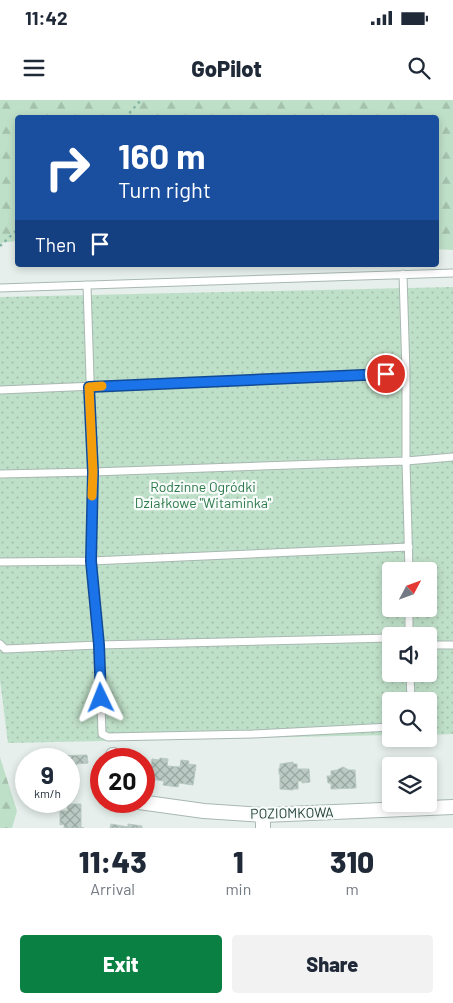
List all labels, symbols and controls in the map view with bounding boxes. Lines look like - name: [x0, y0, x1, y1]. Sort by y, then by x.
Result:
- text: 11:42: [25, 6, 68, 29]
- icon: menu: [20, 54, 48, 82]
- icon: search: [405, 54, 433, 82]
- text: GoPilot: [191, 55, 262, 81]
- text: 160 m: [118, 134, 205, 176]
- icon: right: [35, 135, 100, 200]
- text: Turn right: [118, 176, 211, 202]
- icon: arrive: [86, 230, 114, 258]
- text: Then: [35, 233, 76, 256]
- pin: [365, 353, 407, 395]
- icon: arrive: [372, 360, 400, 388]
- park label: Rodzinne Ogródki Działkowe "Witaminka": [135, 478, 272, 511]
- north arrow: [382, 562, 438, 618]
- map controls: [382, 562, 437, 812]
- button: sound: [382, 627, 437, 682]
- position arrow: [74, 671, 126, 723]
- button: search: [382, 692, 437, 747]
- speed limit sign: 20: [90, 748, 155, 813]
- button: layers: [382, 757, 437, 812]
- text: 9: [41, 759, 54, 789]
- text: km/h: [34, 786, 61, 800]
- street label: POZIOMKOWA: [250, 803, 334, 822]
- text: 11:43: [79, 843, 147, 879]
- text: 1: [233, 843, 244, 879]
- text: 310: [330, 843, 374, 879]
- text: Arrival: [90, 879, 135, 898]
- text: min: [225, 879, 251, 898]
- text: m: [346, 879, 359, 898]
- button: Exit: [20, 935, 222, 993]
- button: Share: [232, 935, 433, 993]

